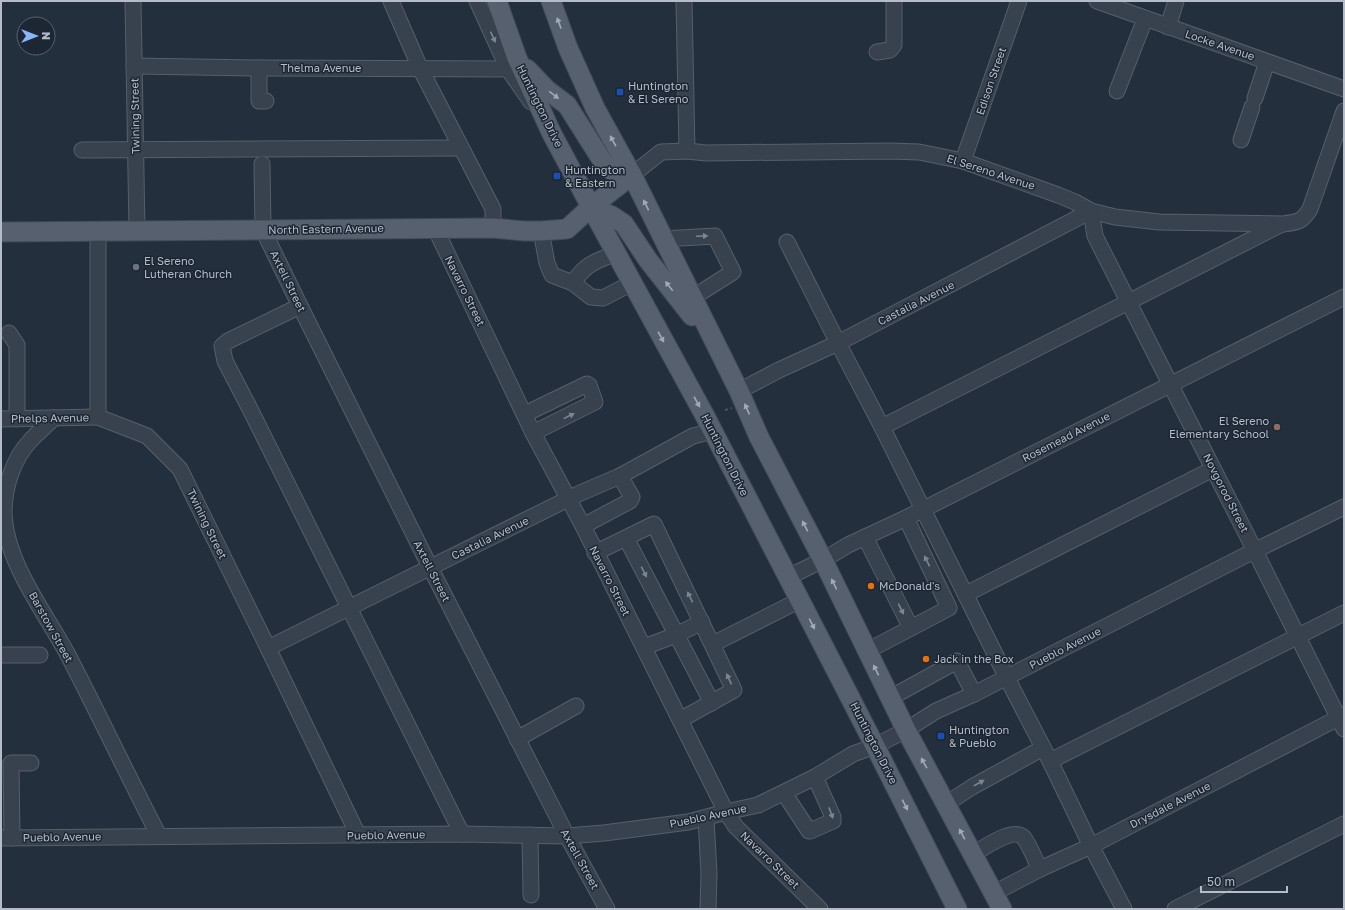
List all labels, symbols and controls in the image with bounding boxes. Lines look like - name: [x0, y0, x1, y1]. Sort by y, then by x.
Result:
- north arrow: [16, 16, 56, 56]
- one-way arrow: [555, 17, 561, 29]
- street label: Locke Avenue: [1184, 27, 1257, 63]
- one-way arrow: [490, 31, 496, 42]
- text: N: [40, 32, 53, 40]
- street label: Edison Street: [973, 45, 1008, 116]
- street label: Thelma Avenue: [280, 61, 362, 74]
- street label: Huntington Drive: [515, 62, 566, 149]
- street label: Twining Street: [127, 78, 142, 154]
- place label: Huntington & El Sereno: [628, 79, 689, 105]
- marker: Huntington & El Sereno: [615, 87, 625, 97]
- one-way arrow: [549, 91, 560, 99]
- one-way arrow: [610, 135, 616, 147]
- street label: El Sereno Avenue: [945, 151, 1037, 192]
- place label: Huntington & Eastern: [565, 163, 625, 189]
- marker: Huntington & Eastern: [552, 171, 562, 181]
- one-way arrow: [643, 199, 649, 210]
- street label: North Eastern Avenue: [268, 221, 384, 236]
- one-way arrow: [696, 233, 708, 240]
- street label: Axtell Street: [268, 248, 309, 314]
- street label: Navarro Street: [443, 253, 488, 328]
- place label: El Sereno Lutheran Church: [144, 254, 232, 280]
- marker: El Sereno Lutheran Church: [131, 262, 141, 272]
- street label: Castalia Avenue: [875, 278, 956, 328]
- one-way arrow: [665, 281, 673, 292]
- one-way arrow: [658, 331, 665, 343]
- one-way arrow: [694, 397, 701, 408]
- one-way arrow: [744, 403, 750, 415]
- street label: Rosemead Avenue: [1020, 409, 1112, 464]
- street label: Phelps Avenue: [11, 410, 89, 425]
- street label: Huntington Drive: [699, 412, 752, 498]
- one-way arrow: [563, 413, 574, 419]
- place label: El Sereno Elementary School: [1169, 414, 1269, 440]
- marker: El Sereno Elementary School: [1272, 422, 1282, 432]
- street label: Novgorod Street: [1201, 451, 1252, 534]
- street label: Twining Street: [185, 487, 230, 561]
- street label: Castalia Avenue: [449, 513, 531, 562]
- one-way arrow: [802, 520, 808, 531]
- street label: Axtell Street: [411, 538, 453, 604]
- street label: Navarro Street: [587, 544, 634, 618]
- one-way arrow: [924, 556, 930, 567]
- one-way arrow: [641, 567, 647, 578]
- one-way arrow: [831, 578, 837, 590]
- place label: McDonald's: [879, 579, 940, 592]
- marker: McDonald's: [866, 581, 876, 591]
- street label: Barstow Street: [27, 589, 76, 664]
- one-way arrow: [687, 591, 693, 602]
- one-way arrow: [898, 603, 905, 615]
- one-way arrow: [809, 618, 815, 630]
- street label: Pueblo Avenue: [1027, 624, 1103, 671]
- place label: Jack in the Box: [934, 652, 1014, 665]
- marker: Jack in the Box: [921, 654, 931, 664]
- one-way arrow: [873, 664, 879, 675]
- one-way arrow: [726, 673, 732, 685]
- street label: Huntington Drive: [848, 700, 901, 786]
- place label: Huntington & Pueblo: [949, 723, 1009, 749]
- marker: Huntington & Pueblo: [936, 731, 946, 741]
- one-way arrow: [921, 757, 927, 769]
- one-way arrow: [973, 779, 985, 786]
- street label: Drysdale Avenue: [1127, 779, 1212, 830]
- one-way arrow: [902, 800, 908, 811]
- street label: Pueblo Avenue: [668, 801, 748, 830]
- one-way arrow: [828, 807, 834, 819]
- street label: Axtell Street: [559, 826, 602, 891]
- street label: Pueblo Avenue: [347, 827, 425, 842]
- street label: Navarro Street: [738, 828, 802, 891]
- one-way arrow: [959, 828, 965, 840]
- street label: Pueblo Avenue: [23, 829, 101, 844]
- scale bar: [1201, 868, 1287, 894]
- text: 50 m: [1207, 874, 1235, 889]

